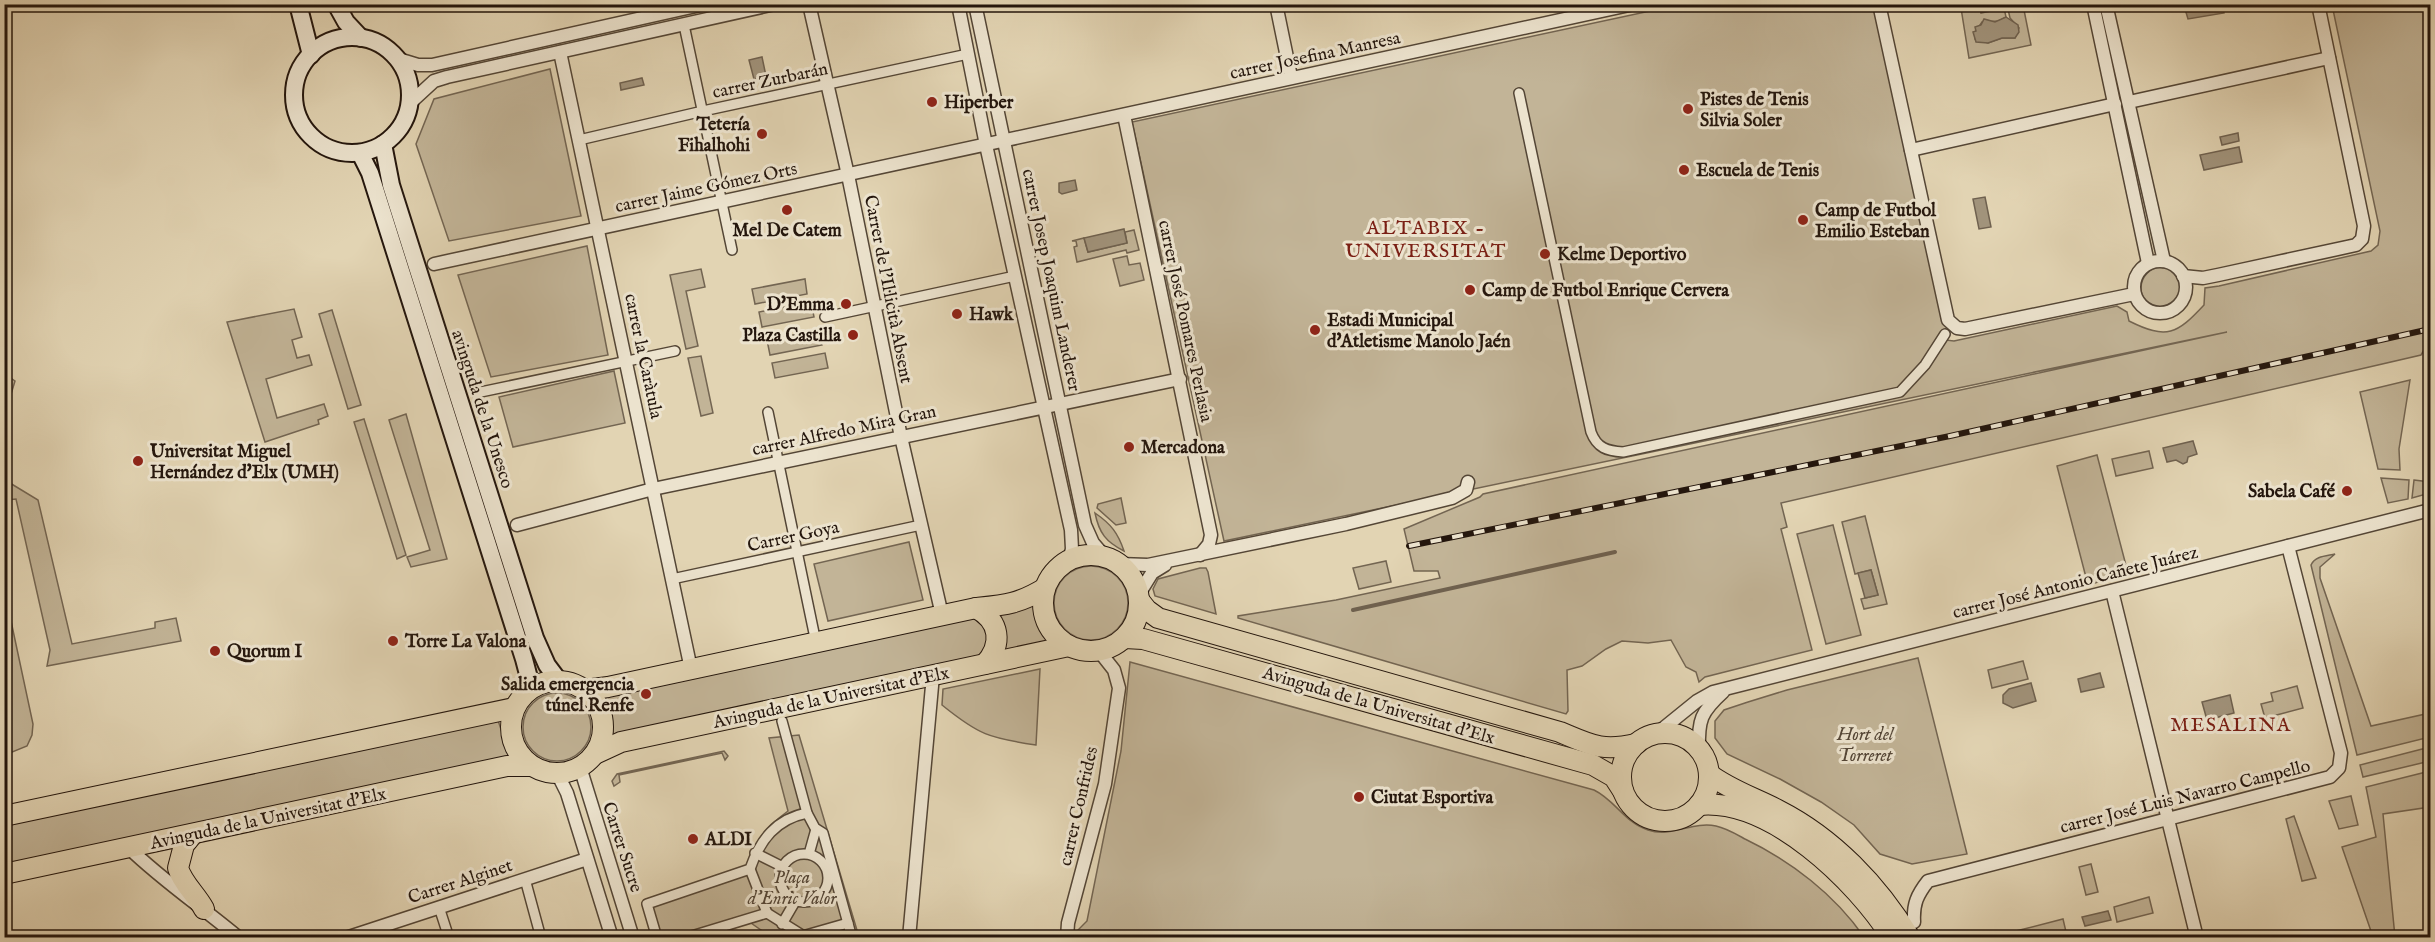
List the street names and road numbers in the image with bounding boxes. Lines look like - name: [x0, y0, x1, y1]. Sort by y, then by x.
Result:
- street label: carrer Josefina Manresa: [1228, 27, 1403, 86]
- street label: carrer Zurbarán: [710, 58, 831, 105]
- street label: carrer Jaime Gómez Orts: [613, 158, 799, 219]
- street label: carrer Josep Joaquim Landerer: [1016, 167, 1085, 394]
- street label: Carrer de l'Il·licità Absent: [858, 193, 917, 385]
- street label: carrer José Pomares Perlasia: [1152, 218, 1217, 425]
- street label: carrer la Caràtula: [618, 292, 667, 421]
- street label: avinguda de la Unesco: [445, 327, 518, 492]
- street label: carrer Alfredo Mira Gran: [750, 401, 939, 462]
- street label: Carrer Goya: [745, 517, 841, 558]
- street label: carrer José Antonio Cañete Juárez: [1950, 542, 2200, 625]
- street label: Avinguda de la Universitat d'Elx: [710, 662, 952, 735]
- street label: Avinguda de la Universitat d'Elx: [1259, 662, 1498, 751]
- street label: carrer Confrides: [1055, 744, 1104, 868]
- street label: carrer José Luis Navarro Campello: [2058, 755, 2313, 840]
- street label: Avinguda de la Universitat d'Elx: [147, 783, 389, 856]
- street label: Carrer Sucre: [596, 799, 647, 896]
- street label: Carrer Alginet: [405, 855, 516, 910]

